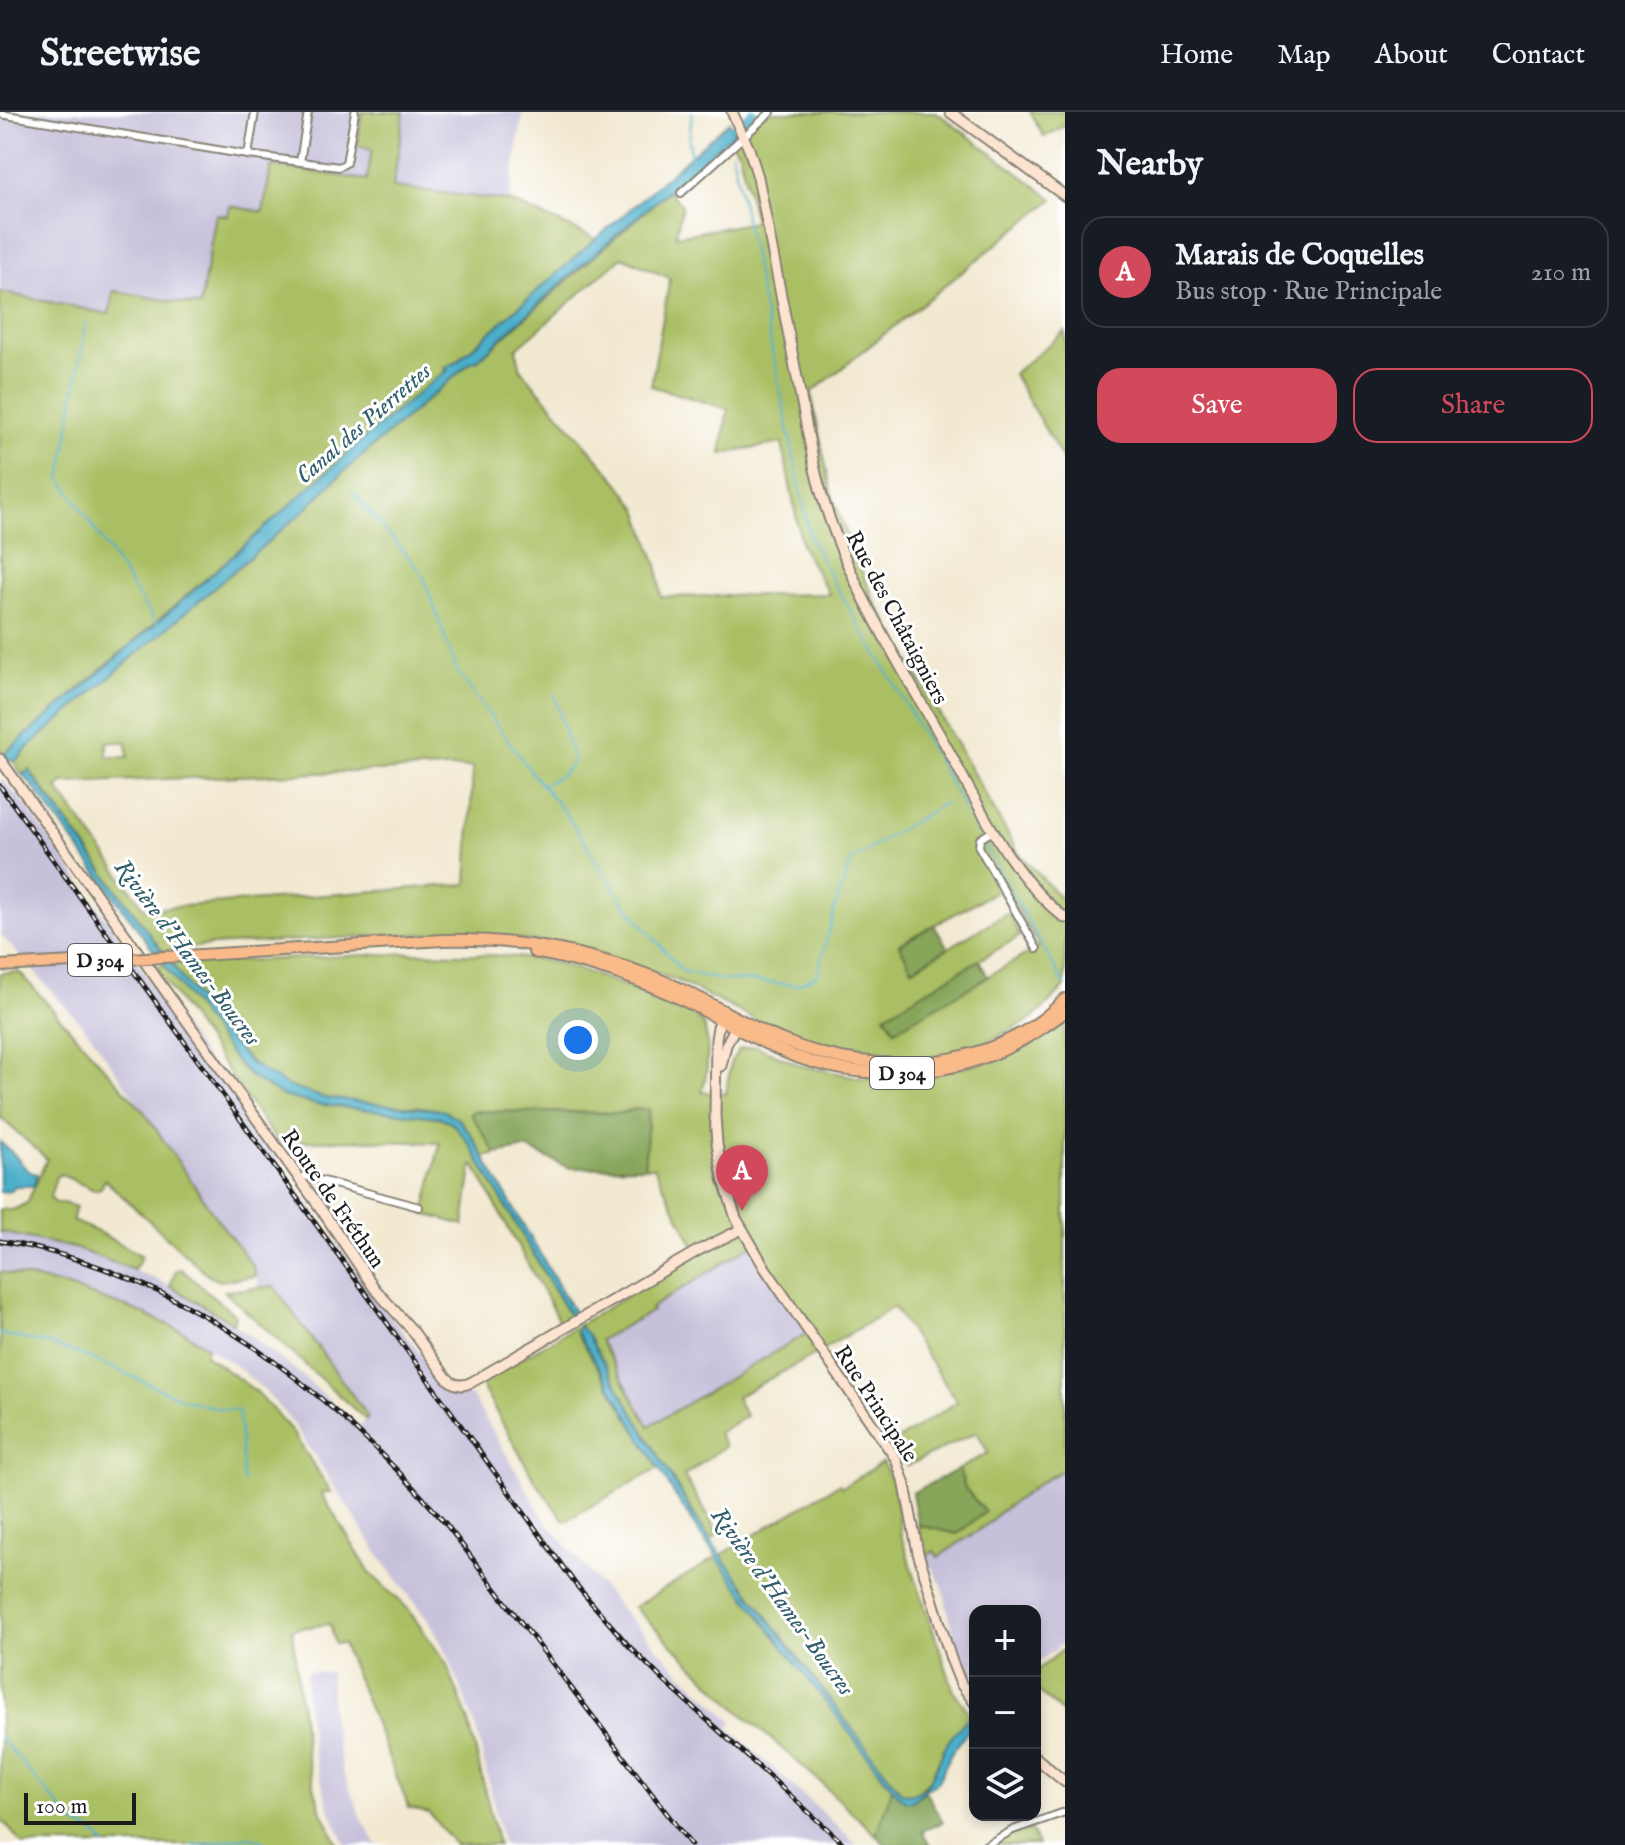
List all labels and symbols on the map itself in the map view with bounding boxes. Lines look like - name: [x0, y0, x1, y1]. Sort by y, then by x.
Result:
- water label: Canal des Pierrettes: [290, 356, 439, 491]
- street label: Rue des Châtaigniers: [839, 526, 954, 710]
- water label: Rivière d'Hames-Boucres: [107, 853, 268, 1053]
- road number: D 304: [68, 944, 132, 976]
- your location: [558, 1020, 598, 1060]
- road number: D 304: [870, 1057, 934, 1089]
- street label: Route de Fréthun: [274, 1124, 391, 1274]
- pin: A: [716, 1145, 768, 1211]
- street label: Rue Principale: [827, 1340, 924, 1468]
- water label: Rivière d'Hames-Boucres: [703, 1501, 861, 1703]
- scale bar: [24, 1789, 136, 1825]

